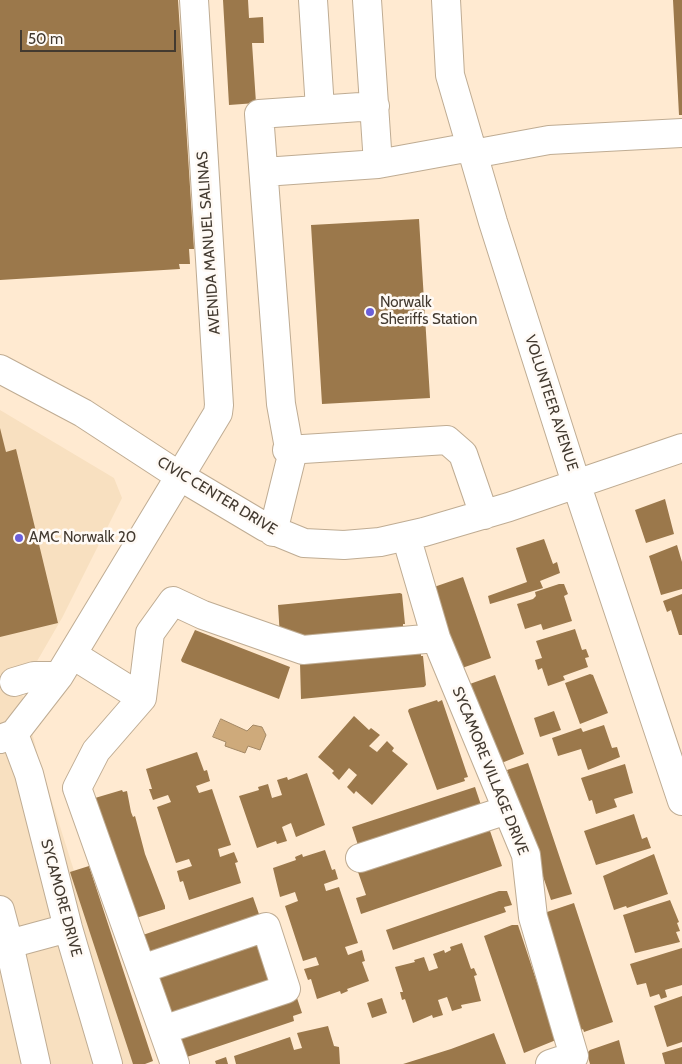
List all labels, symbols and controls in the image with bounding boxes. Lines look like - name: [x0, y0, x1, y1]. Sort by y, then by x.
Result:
- scale bar: [22, 20, 179, 52]
- text: 50 m: [28, 30, 63, 48]
- street label: AVENIDA MANUEL SALINAS: [194, 151, 224, 335]
- place label: Norwalk Sheriffs Station: [380, 294, 477, 329]
- marker: Norwalk Sheriffs Station: [364, 306, 376, 318]
- street label: VOLUNTEER AVENUE: [521, 333, 581, 473]
- street label: CIVIC CENTER DRIVE: [154, 453, 280, 539]
- place label: AMC Norwalk 20: [29, 529, 136, 547]
- marker: AMC Norwalk 20: [13, 532, 25, 544]
- street label: SYCAMORE VILLAGE DRIVE: [448, 684, 532, 858]
- street label: SYCAMORE DRIVE: [37, 837, 85, 959]

